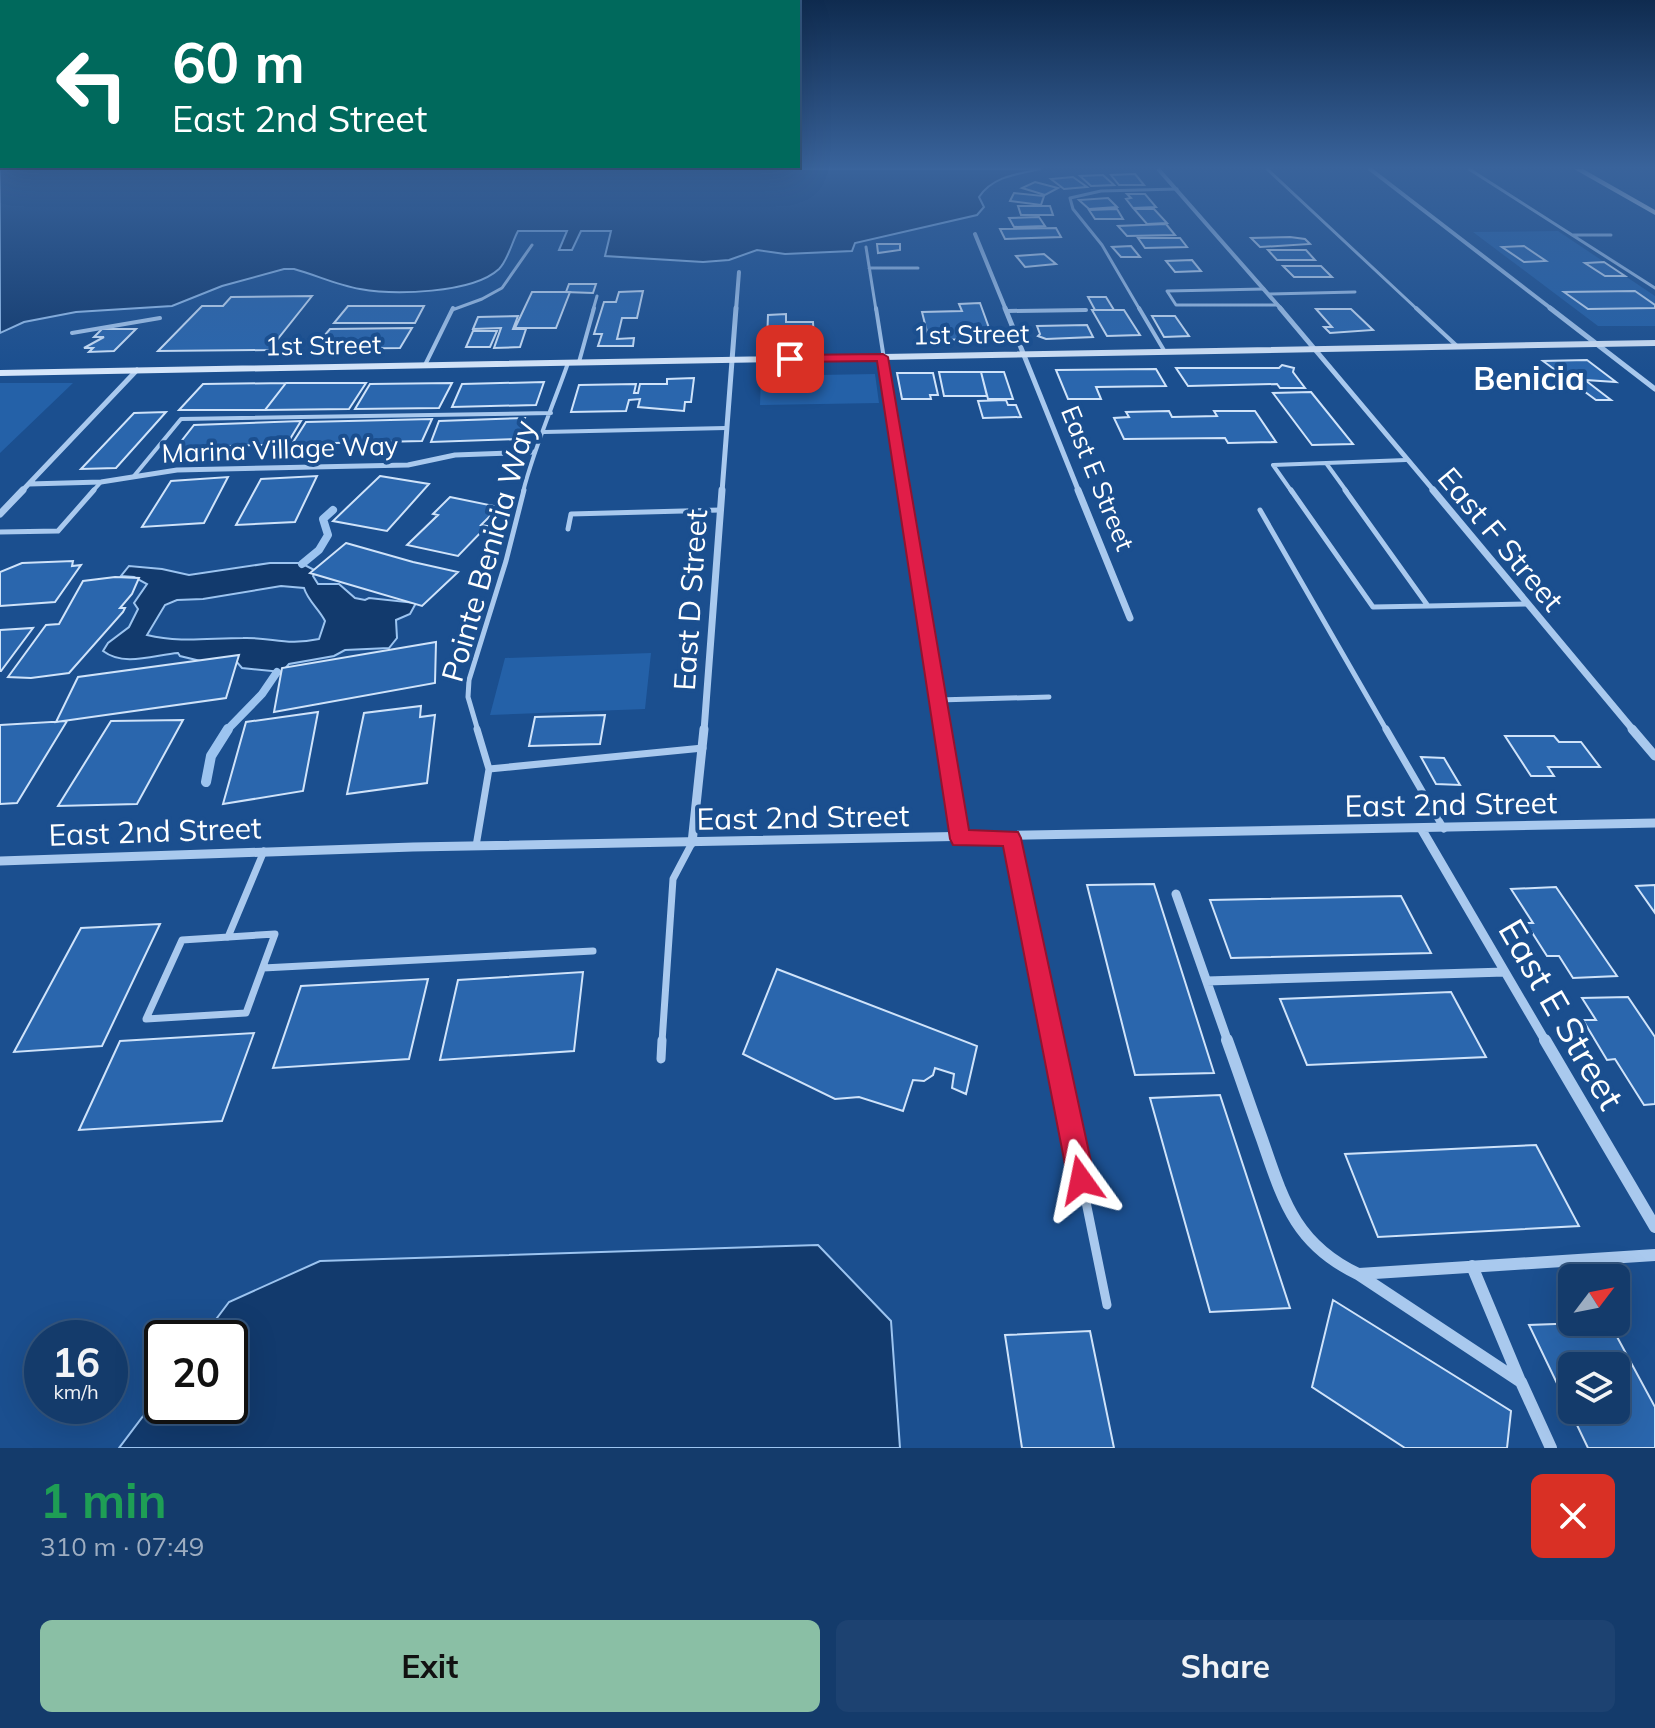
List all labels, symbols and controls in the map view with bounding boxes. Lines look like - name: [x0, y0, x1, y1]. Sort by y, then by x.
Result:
- text: 60 m: [172, 27, 305, 97]
- icon: left: [40, 32, 144, 136]
- text: East 2nd Street: [172, 96, 427, 141]
- street label: 1st Street: [913, 316, 1029, 352]
- pin: [756, 325, 824, 393]
- street label: 1st Street: [265, 327, 381, 363]
- icon: arrive: [768, 337, 812, 381]
- district label: Benicia: [1473, 358, 1585, 398]
- street label: East E Street: [1054, 401, 1142, 555]
- street label: Pointe Benicia Way: [433, 416, 543, 686]
- street label: Marina Village Way: [161, 428, 399, 470]
- street label: East F Street: [1430, 459, 1572, 619]
- street label: East D Street: [665, 508, 715, 692]
- street label: East 2nd Street: [1344, 783, 1558, 825]
- street label: East 2nd Street: [696, 796, 910, 838]
- street label: East 2nd Street: [48, 808, 262, 854]
- street label: East E Street: [1489, 911, 1635, 1117]
- position arrow: [1039, 1138, 1123, 1222]
- north arrow: [1558, 1264, 1630, 1336]
- map controls: [1558, 1264, 1630, 1424]
- speed limit sign: 20: [144, 1320, 248, 1424]
- text: 16: [52, 1337, 100, 1387]
- button: layers: [1558, 1352, 1630, 1424]
- text: km/h: [53, 1379, 99, 1404]
- text: 1 min: [40, 1470, 167, 1530]
- button: close: [1531, 1474, 1615, 1558]
- text: 310 m · 07:49: [40, 1530, 204, 1563]
- button: Exit: [40, 1620, 820, 1712]
- button: Share: [836, 1620, 1615, 1712]

